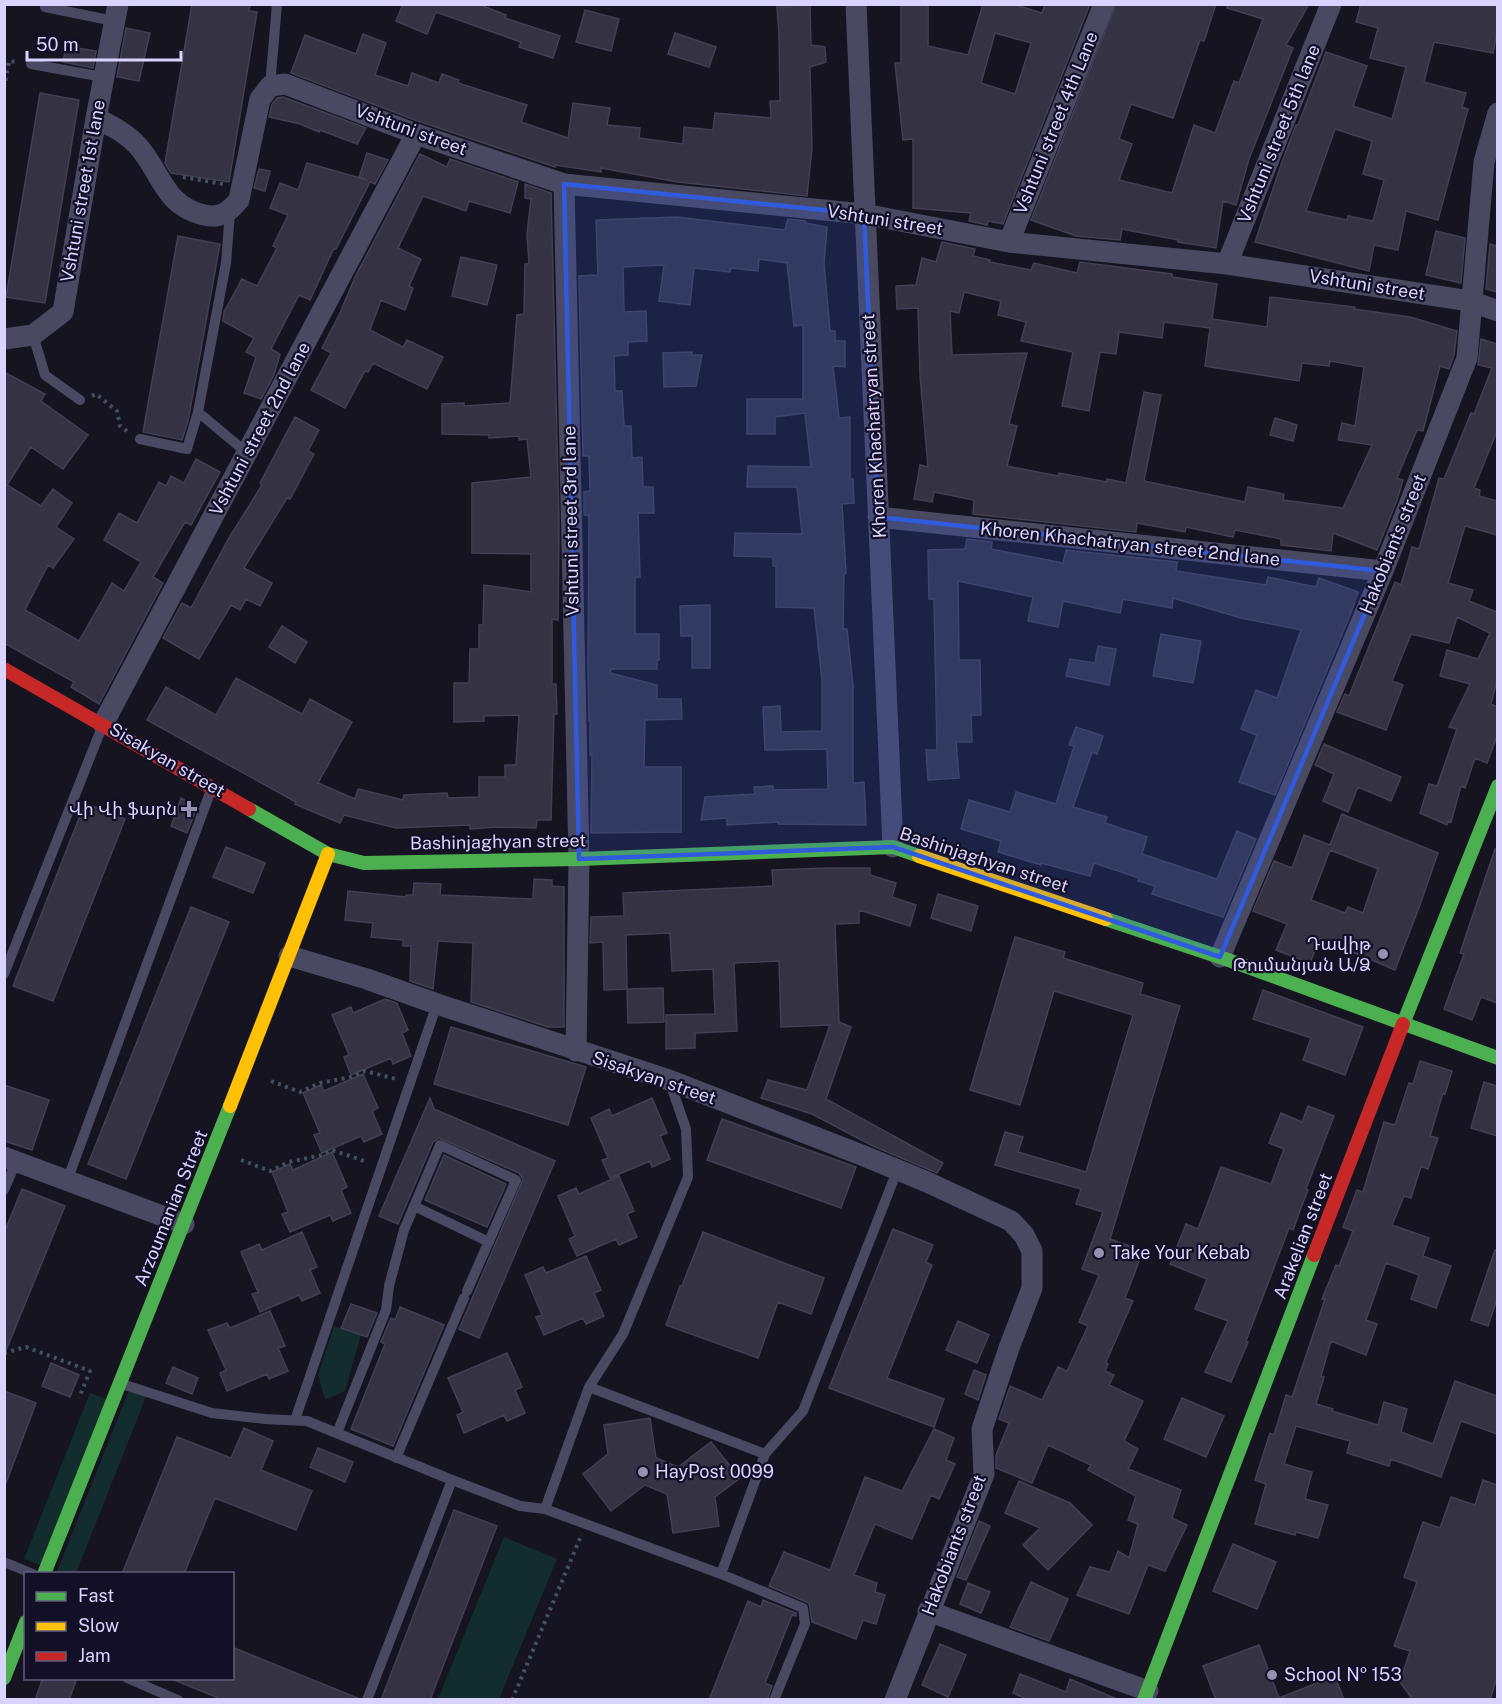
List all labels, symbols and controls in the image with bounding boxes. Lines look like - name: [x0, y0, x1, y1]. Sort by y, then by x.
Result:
- scale bar: [27, 24, 182, 62]
- street label: Vshtuni street 4th Lane: [1009, 28, 1102, 217]
- text: 50 m: [36, 34, 79, 55]
- street label: Vshtuni street 5th lane: [1233, 41, 1324, 226]
- street label: Vshtuni street 1st lane: [56, 98, 109, 284]
- street label: Vshtuni street: [352, 100, 470, 159]
- street label: Vshtuni street: [826, 200, 945, 239]
- street label: Vshtuni street: [1308, 265, 1427, 304]
- street label: Khoren Khachatryan street: [857, 313, 890, 539]
- street label: Vshtuni street 2nd lane: [205, 338, 314, 519]
- street label: Vshtuni street 3rd lane: [558, 425, 583, 617]
- street label: Hakobiants street: [1355, 471, 1430, 617]
- street label: Khoren Khachatryan street 2nd lane: [979, 517, 1281, 570]
- street label: Sisakyan street: [106, 718, 229, 801]
- place label: Վի Վի ֆարն: [69, 798, 177, 819]
- marker: Վի Վի ֆարն: [182, 802, 196, 816]
- street label: Bashinjaghyan street: [897, 822, 1071, 897]
- street label: Bashinjaghyan street: [410, 829, 586, 854]
- place label: Դավիթ Թումանյան Ա/Ձ: [1232, 933, 1372, 975]
- marker: Դավիթ Թումանյան Ա/Ձ: [1376, 947, 1390, 961]
- street label: Sisakyan street: [589, 1046, 719, 1109]
- street label: Arzoumanian Street: [130, 1127, 212, 1289]
- street label: Arakelian street: [1269, 1170, 1336, 1302]
- place label: Take Your Kebab: [1111, 1242, 1250, 1263]
- marker: Take Your Kebab: [1092, 1246, 1106, 1260]
- place label: HayPost 0099: [655, 1461, 774, 1482]
- marker: HayPost 0099: [636, 1465, 650, 1479]
- street label: Hakobiants street: [917, 1472, 990, 1618]
- legend: [24, 1572, 234, 1680]
- text: Fast: [78, 1585, 114, 1606]
- text: Slow: [78, 1615, 119, 1636]
- text: Jam: [78, 1645, 111, 1666]
- place label: School № 153: [1284, 1664, 1402, 1685]
- marker: School № 153: [1265, 1668, 1279, 1682]

